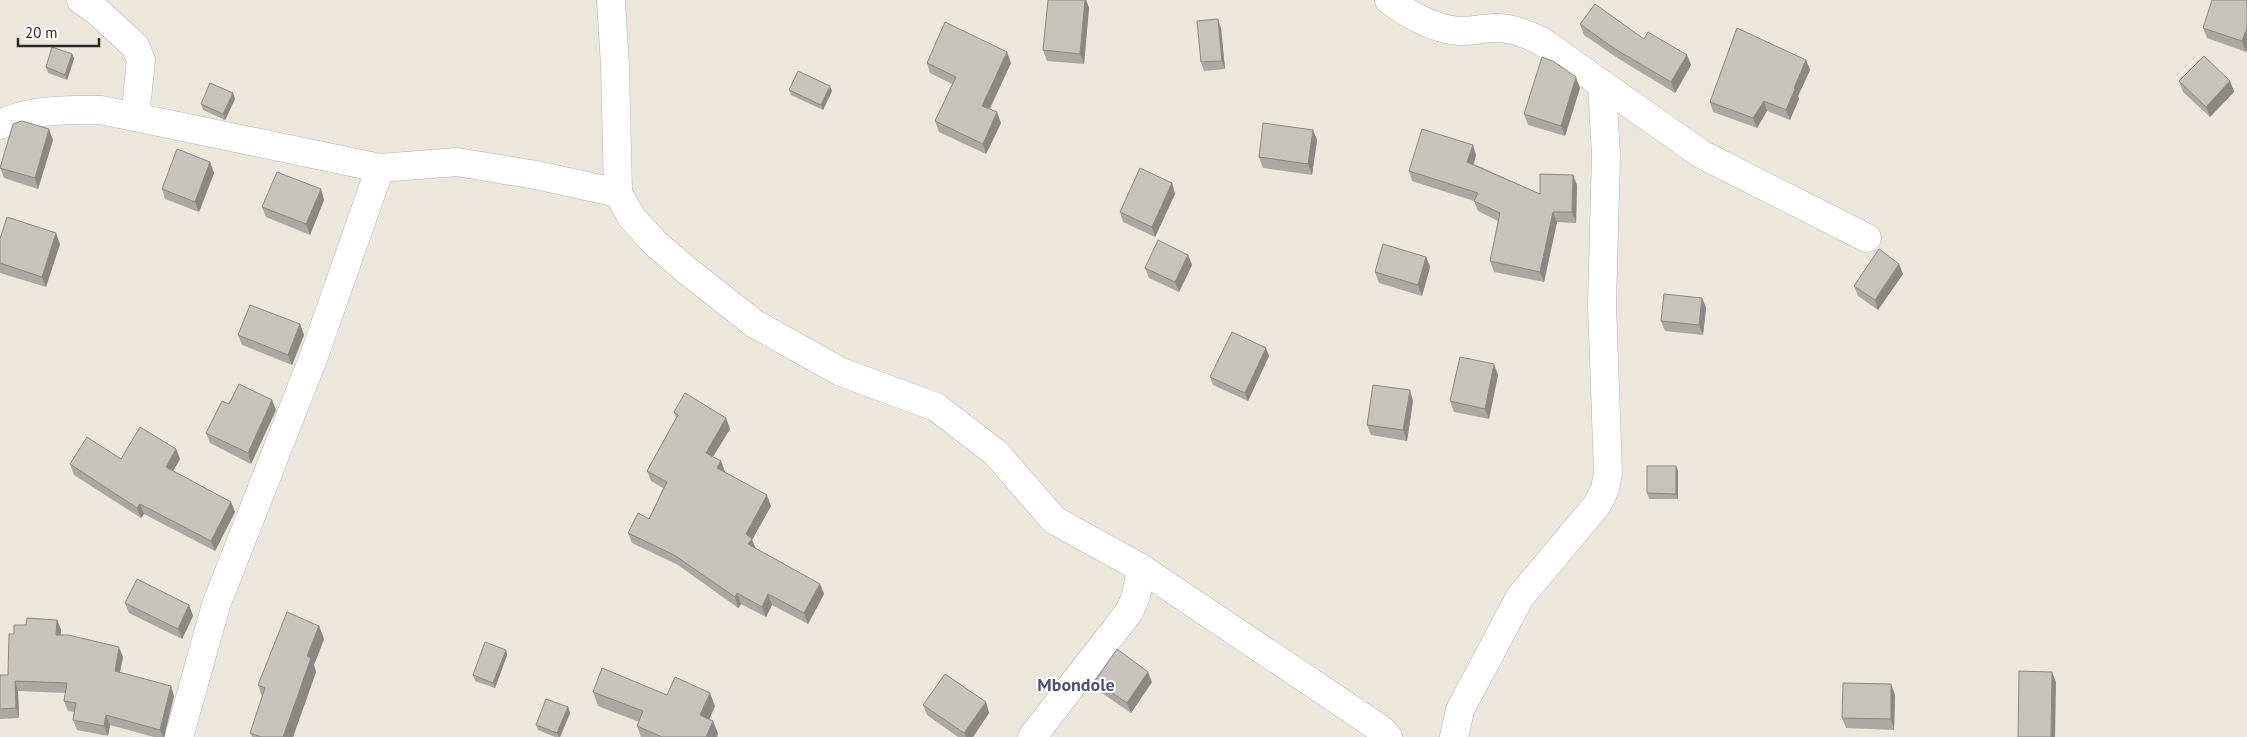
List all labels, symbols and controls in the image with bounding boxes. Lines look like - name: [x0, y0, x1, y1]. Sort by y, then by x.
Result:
- scale bar: [18, 15, 99, 47]
- text: 20 m: [25, 23, 58, 42]
- district label: Mbondole: [1037, 673, 1115, 696]

